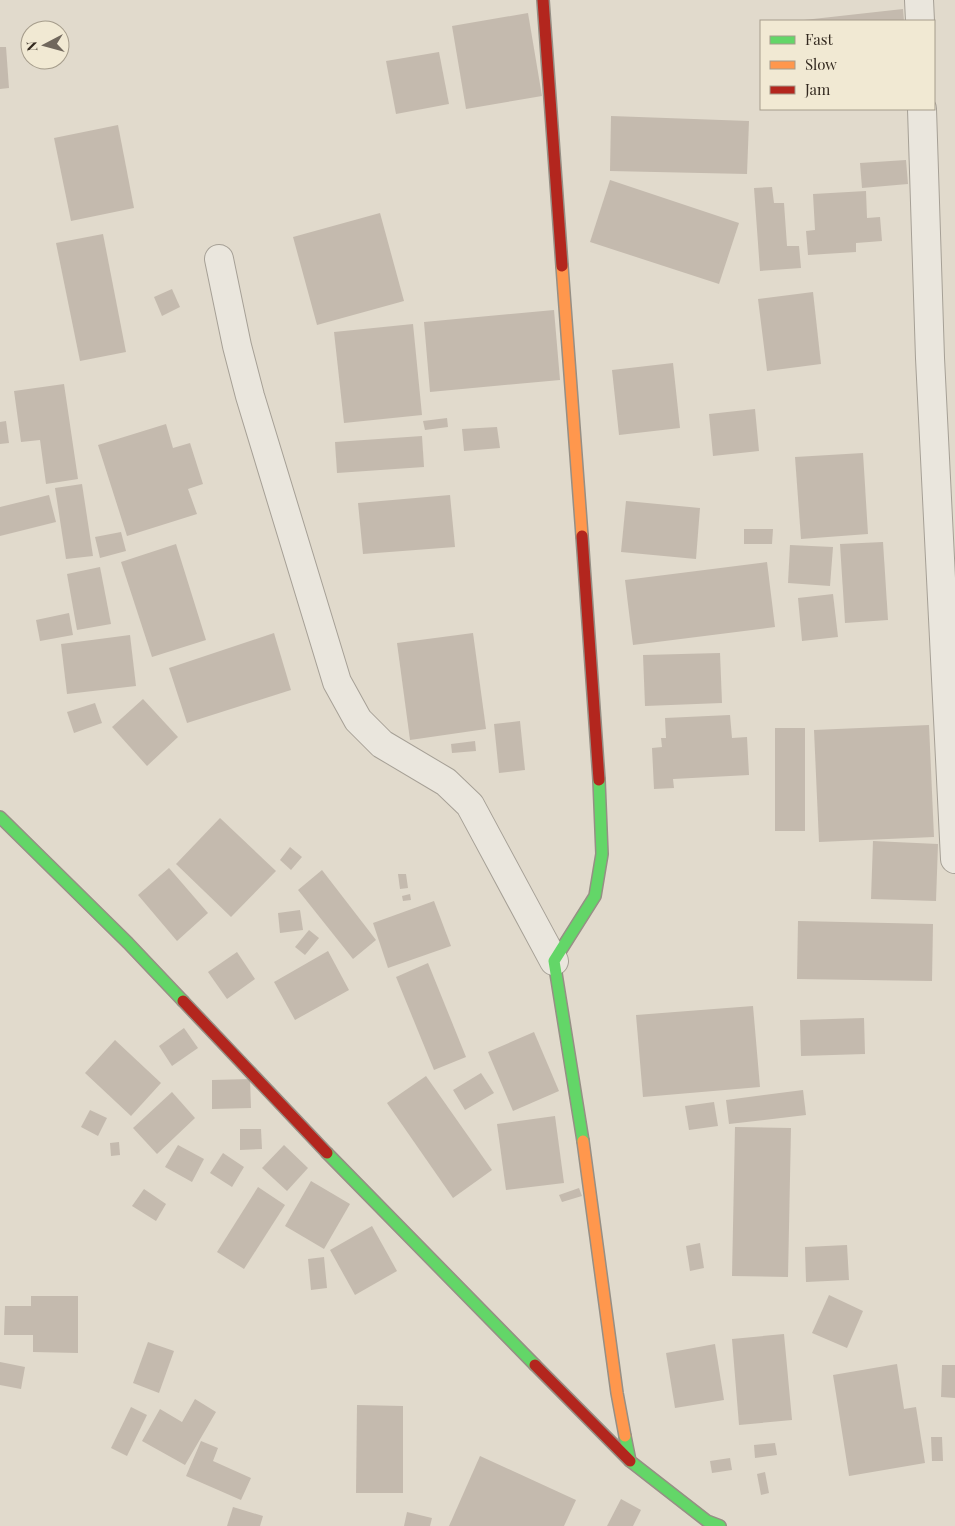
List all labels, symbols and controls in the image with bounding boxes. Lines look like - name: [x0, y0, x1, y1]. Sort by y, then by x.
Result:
- north arrow: [20, 20, 70, 70]
- legend: [760, 20, 935, 110]
- text: Fast: [805, 29, 834, 49]
- text: N: [22, 40, 42, 52]
- text: Slow: [805, 54, 837, 74]
- text: Jam: [804, 79, 831, 99]

